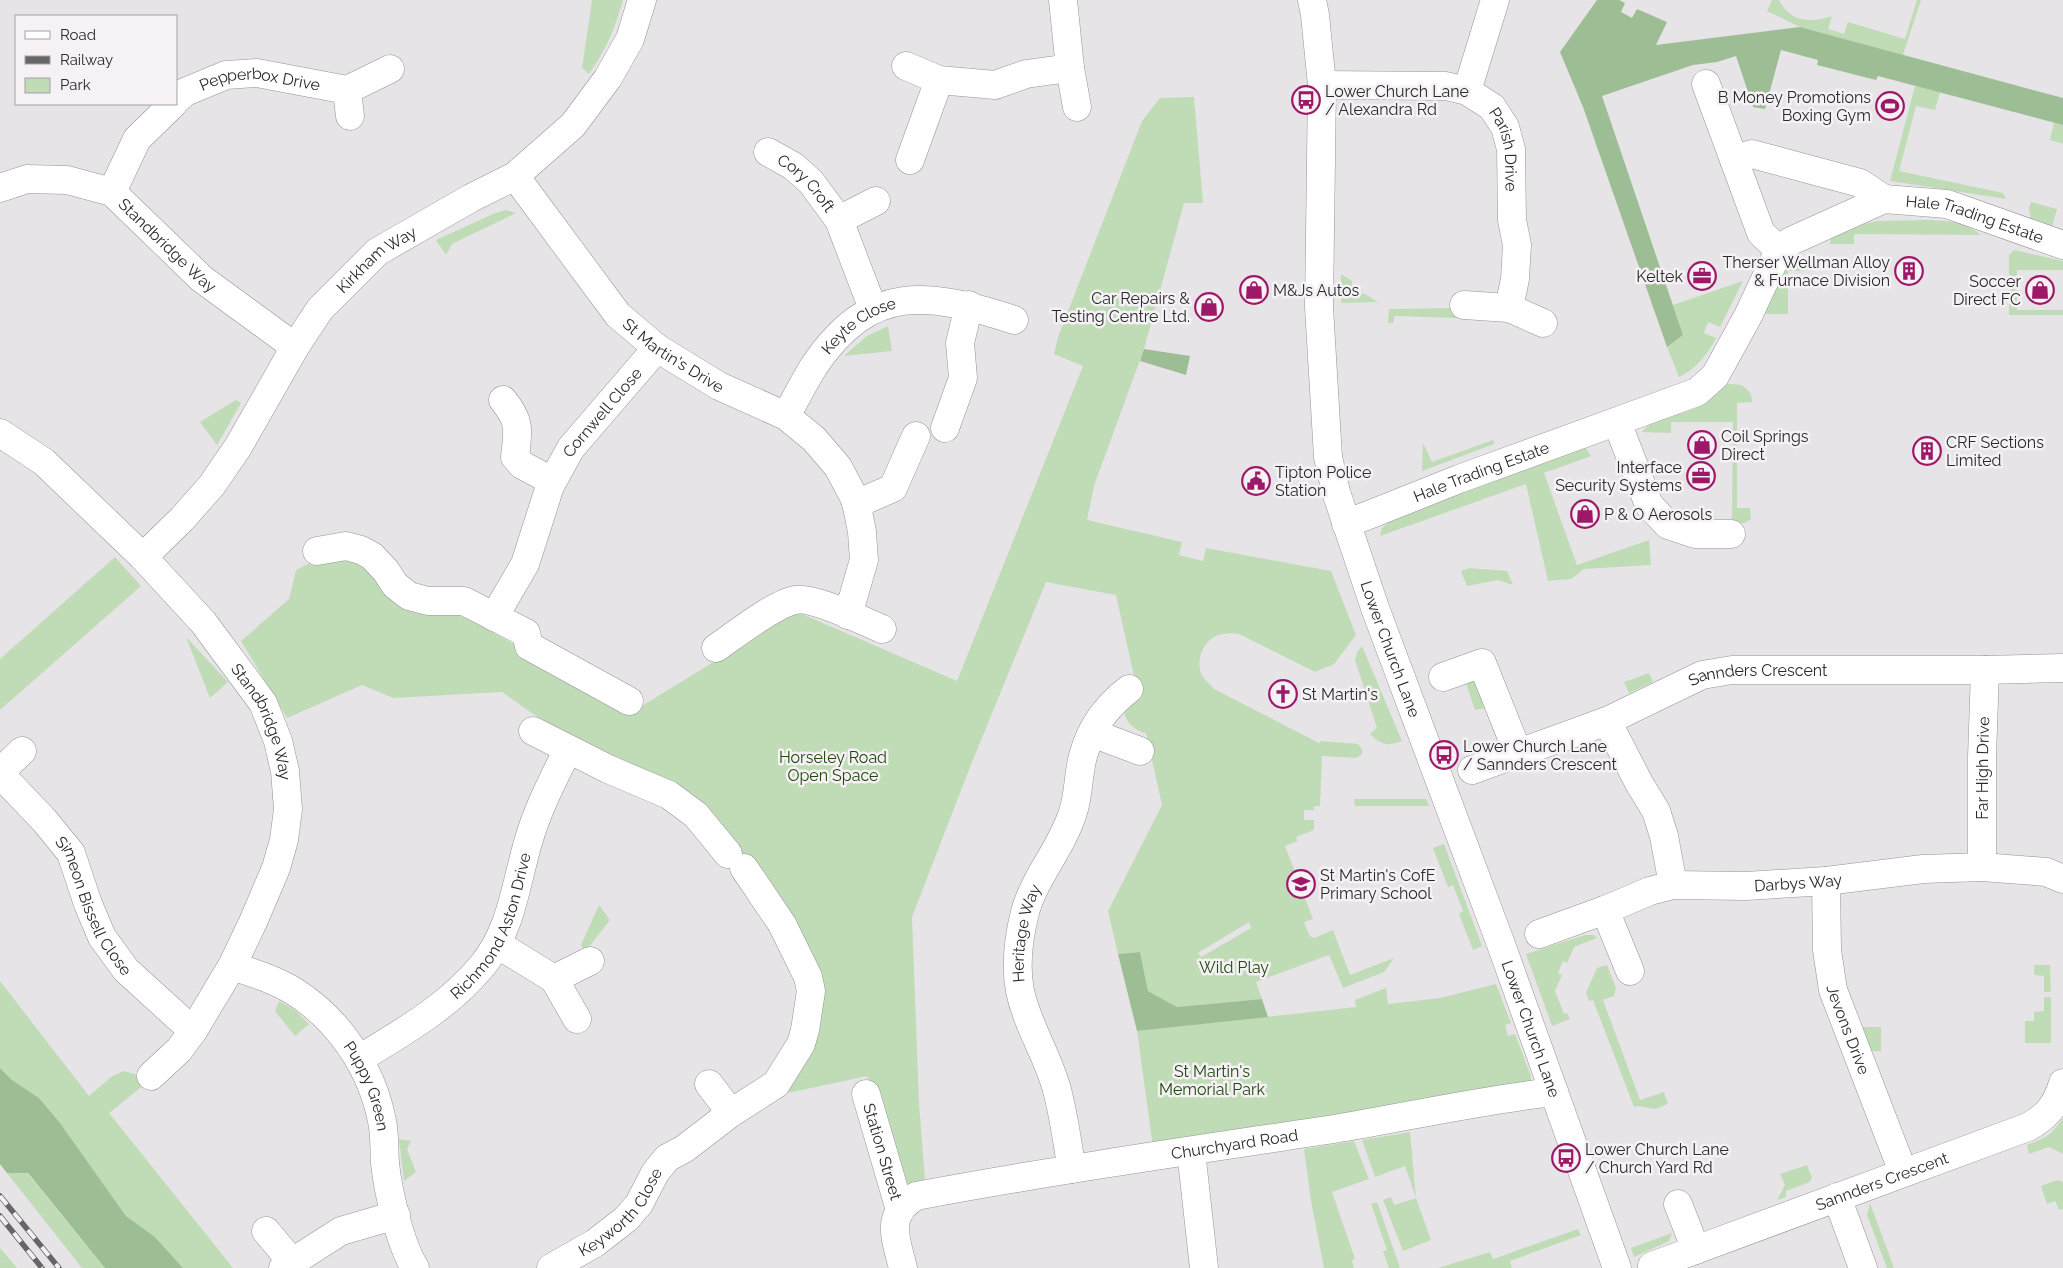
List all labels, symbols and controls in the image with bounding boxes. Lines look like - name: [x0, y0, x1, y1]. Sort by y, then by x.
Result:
- legend: [15, 15, 178, 105]
- text: Road: [60, 26, 96, 44]
- text: Railway: [60, 51, 113, 69]
- street label: Pepperbox Drive: [197, 64, 322, 95]
- text: Park: [60, 76, 91, 94]
- place label: Lower Church Lane / Alexandra Rd: [1325, 82, 1469, 119]
- bus stop icon: Lower Church Lane / Alexandra Rd: [1291, 85, 1321, 115]
- place label: B Money Promotions Boxing Gym: [1718, 88, 1871, 125]
- sports icon: B Money Promotions Boxing Gym: [1875, 91, 1905, 121]
- street label: Parish Drive: [1485, 104, 1521, 192]
- street label: Cory Croft: [774, 150, 839, 216]
- street label: Hale Trading Estate: [1905, 192, 2046, 247]
- street label: Standbridge Way: [114, 195, 220, 297]
- street label: Kirkham Way: [333, 222, 420, 297]
- place label: Therser Wellman Alloy & Furnace Division: [1723, 253, 1890, 290]
- building icon: Therser Wellman Alloy & Furnace Division: [1894, 256, 1924, 286]
- office icon: Keltek: [1687, 261, 1717, 291]
- place label: Keltek: [1636, 267, 1684, 286]
- place label: Soccer Direct FC: [1953, 272, 2021, 309]
- shop icon: M&Js Autos: [1239, 275, 1269, 305]
- shop icon: Soccer Direct FC: [2025, 275, 2055, 305]
- place label: M&Js Autos: [1273, 281, 1359, 300]
- place label: Car Repairs & Testing Centre Ltd.: [1052, 289, 1190, 326]
- shop icon: Car Repairs & Testing Centre Ltd.: [1194, 292, 1224, 322]
- street label: Keyte Close: [817, 294, 898, 358]
- street label: St Martin's Drive: [619, 314, 727, 397]
- street label: Cornwell Close: [559, 364, 646, 460]
- place label: Coil Springs Direct: [1721, 427, 1809, 464]
- shop icon: Coil Springs Direct: [1687, 430, 1717, 460]
- place label: CRF Sections Limited: [1946, 433, 2044, 470]
- building icon: CRF Sections Limited: [1912, 436, 1942, 466]
- street label: Hale Trading Estate: [1411, 438, 1552, 506]
- place label: Interface Security Systems: [1555, 458, 1682, 495]
- office icon: Interface Security Systems: [1686, 461, 1716, 491]
- place label: Tipton Police Station: [1275, 463, 1371, 500]
- public building icon: Tipton Police Station: [1241, 466, 1271, 496]
- shop icon: P & O Aerosols: [1570, 499, 1600, 529]
- place label: P & O Aerosols: [1604, 505, 1712, 524]
- street label: Lower Church Lane: [1357, 578, 1424, 720]
- street label: Standbridge Way: [227, 660, 295, 781]
- street label: Sannders Crescent: [1685, 661, 1828, 690]
- church icon: St Martin's: [1268, 679, 1298, 709]
- place label: St Martin's: [1302, 685, 1378, 704]
- street label: Far High Drive: [1973, 716, 1993, 820]
- place label: Lower Church Lane / Sannders Crescent: [1463, 737, 1617, 774]
- bus stop icon: Lower Church Lane / Sannders Crescent: [1429, 740, 1459, 770]
- park label: Horseley Road Open Space: [779, 748, 887, 785]
- street label: Simeon Bissell Close: [51, 832, 136, 979]
- street label: Richmond Aston Drive: [447, 851, 535, 1003]
- place label: St Martin's CofE Primary School: [1320, 866, 1436, 903]
- school or university icon: St Martin's CofE Primary School: [1286, 869, 1316, 899]
- street label: Darbys Way: [1754, 870, 1843, 895]
- street label: Heritage Way: [1009, 881, 1045, 983]
- park label: Wild Play: [1199, 958, 1269, 977]
- street label: Lower Church Lane: [1498, 958, 1564, 1100]
- street label: Jevons Drive: [1822, 984, 1874, 1077]
- street label: Puppy Green: [340, 1037, 393, 1132]
- park label: St Martin's Memorial Park: [1159, 1062, 1265, 1099]
- street label: Station Street: [859, 1101, 906, 1203]
- street label: Churchyard Road: [1170, 1125, 1299, 1163]
- place label: Lower Church Lane / Church Yard Rd: [1585, 1140, 1729, 1177]
- bus stop icon: Lower Church Lane / Church Yard Rd: [1551, 1143, 1581, 1173]
- street label: Sannders Crescent: [1813, 1148, 1952, 1215]
- street label: Keyworth Close: [575, 1165, 666, 1260]

